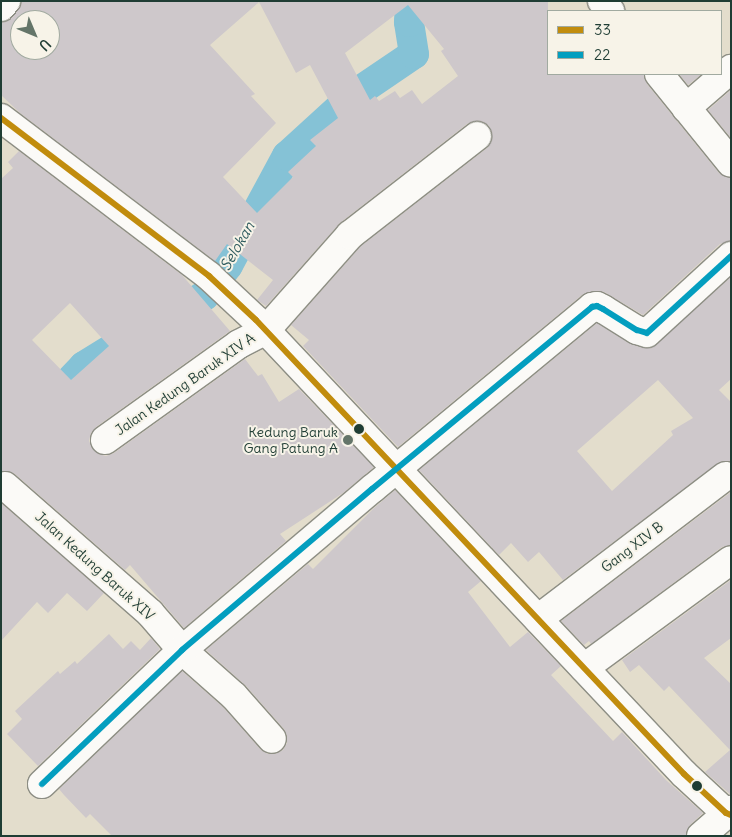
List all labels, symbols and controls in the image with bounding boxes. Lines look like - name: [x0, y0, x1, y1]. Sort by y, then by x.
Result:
- north arrow: [10, 10, 60, 60]
- legend: [547, 10, 722, 75]
- text: 33: [594, 20, 611, 39]
- text: U: [35, 35, 55, 55]
- text: 22: [594, 45, 610, 64]
- water label: Selokan: [216, 219, 258, 273]
- street label: Jalan Kedung Baruk XIV A: [112, 329, 258, 439]
- place label: Kedung Baruk Gang Patung A: [243, 424, 338, 457]
- unlabelled marker: [354, 424, 364, 434]
- marker: Kedung Baruk Gang Patung A: [342, 434, 354, 446]
- street label: Jalan Kedung Baruk XIV: [32, 508, 158, 624]
- street label: Gang XIV B: [598, 518, 666, 576]
- unlabelled marker: [692, 781, 702, 791]

